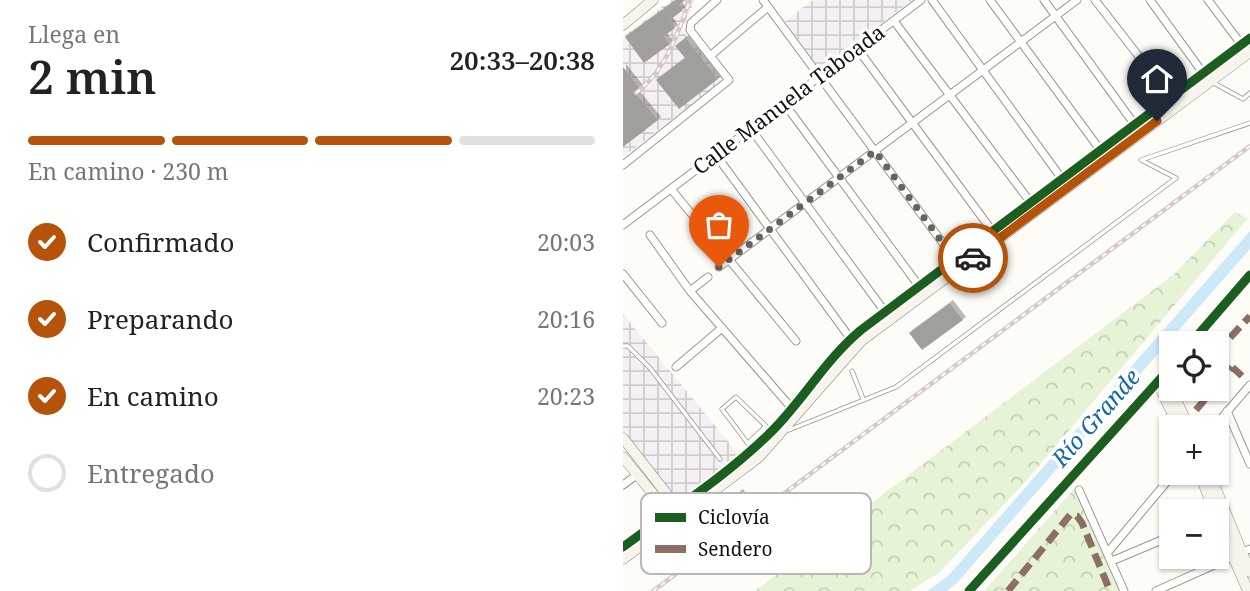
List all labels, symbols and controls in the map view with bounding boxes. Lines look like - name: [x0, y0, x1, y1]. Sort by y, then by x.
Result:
- text: Llega en: [28, 18, 120, 50]
- street label: Calle Manuela Taboada: [687, 18, 890, 181]
- text: 20:33–20:38: [449, 42, 595, 78]
- text: 2 min: [28, 45, 156, 107]
- pin: [1127, 49, 1187, 121]
- icon: home: [1138, 60, 1176, 98]
- text: En camino · 230 m: [28, 155, 229, 187]
- pin: [689, 195, 749, 267]
- icon: bag: [700, 206, 738, 244]
- icon: check: [28, 223, 66, 261]
- courier: [938, 223, 1008, 293]
- text: Confirmado: [87, 224, 234, 260]
- text: 20:03: [537, 226, 595, 258]
- icon: car: [954, 239, 992, 277]
- icon: check: [28, 300, 66, 338]
- text: Preparando: [87, 301, 234, 337]
- text: 20:16: [537, 303, 595, 335]
- map controls: [1159, 331, 1229, 569]
- button: locate: [1159, 331, 1229, 401]
- water label: Río Grande: [1043, 362, 1147, 474]
- icon: check: [28, 377, 66, 415]
- text: En camino: [87, 378, 219, 414]
- text: 20:23: [537, 380, 595, 412]
- button: +: [1159, 415, 1229, 485]
- text: Entregado: [87, 455, 215, 491]
- legend: [641, 493, 871, 574]
- button: −: [1159, 499, 1229, 569]
- text: Ciclovía: [698, 504, 770, 530]
- text: Sendero: [698, 536, 773, 562]

